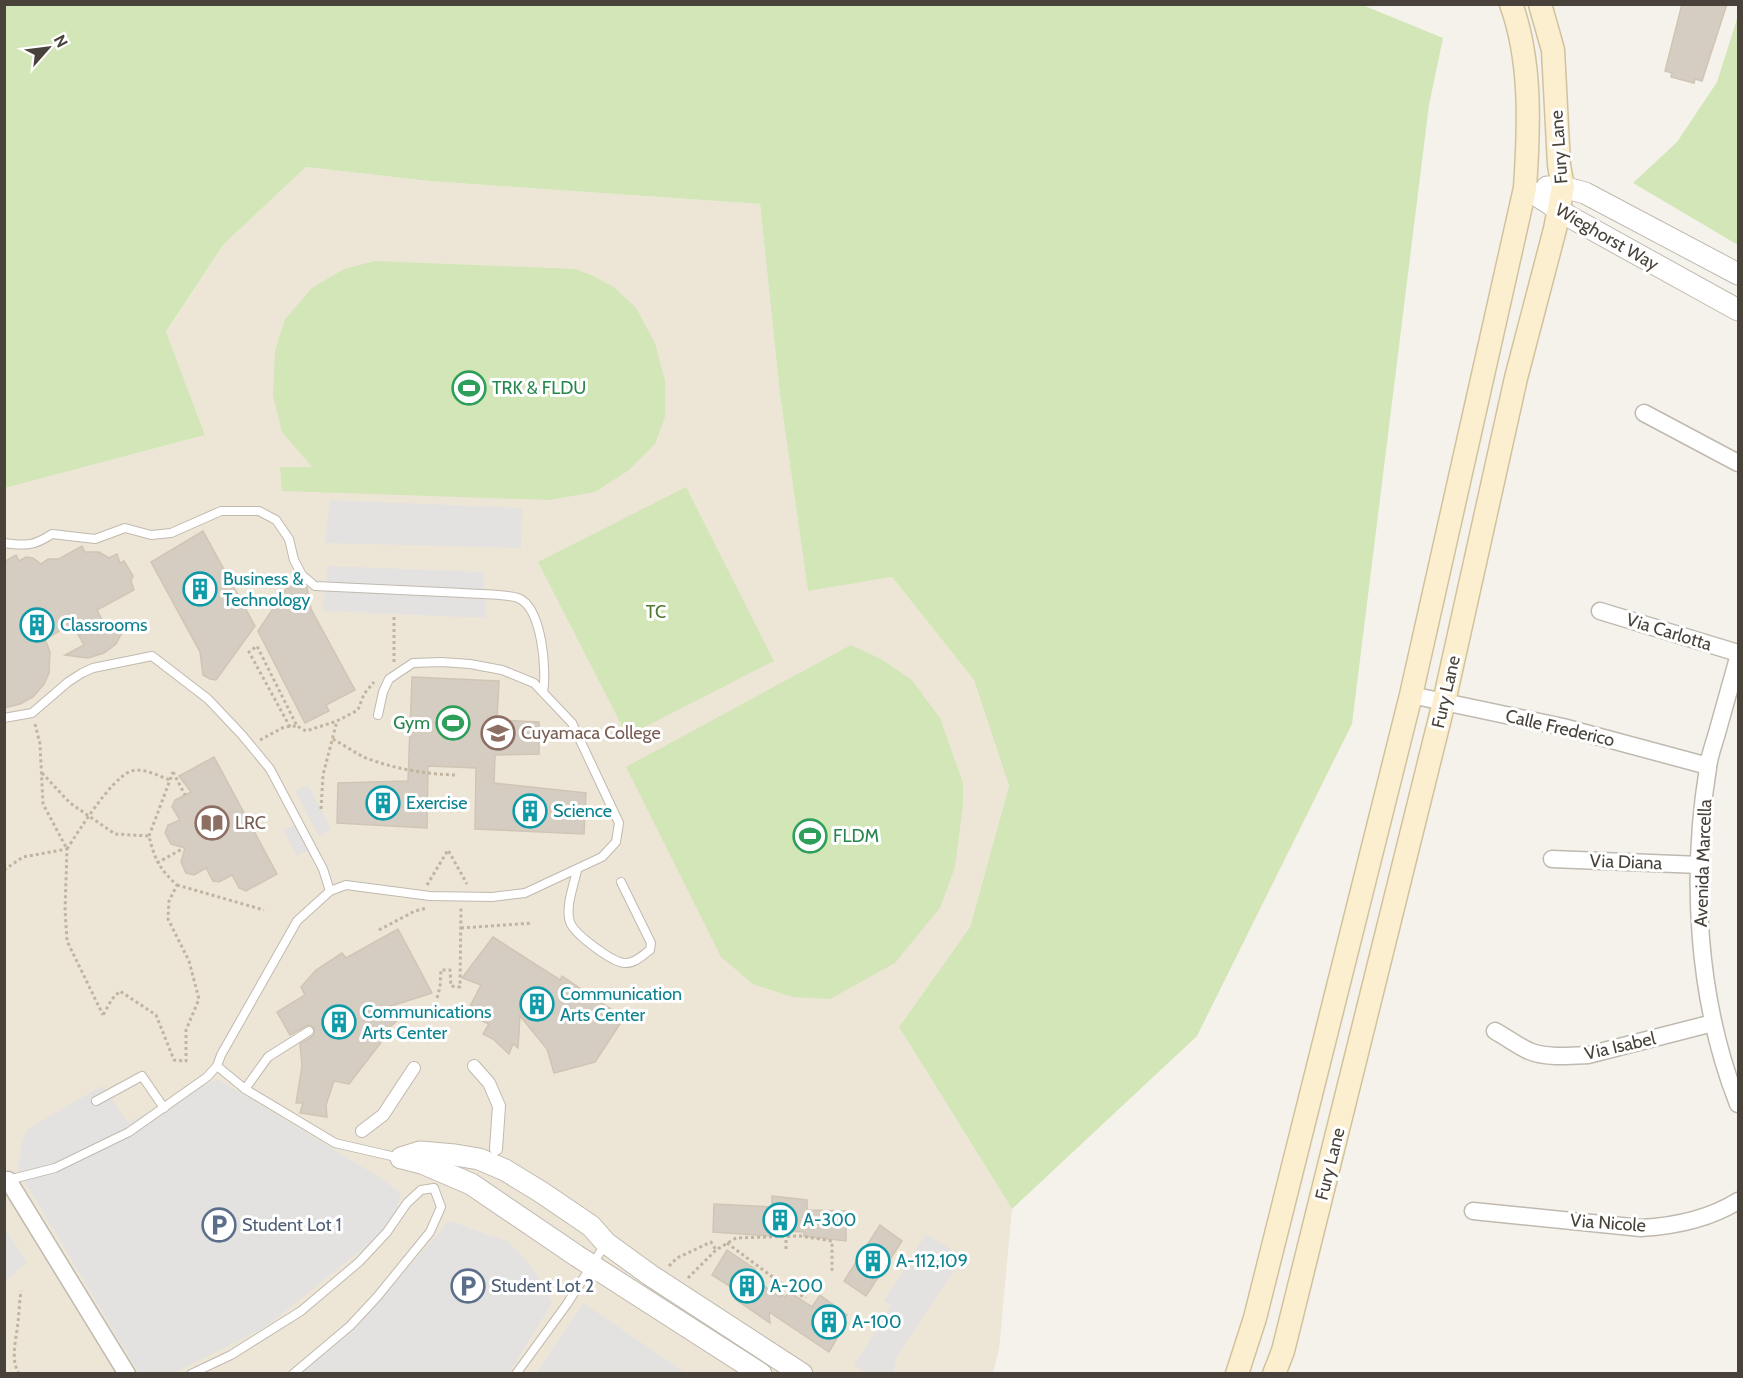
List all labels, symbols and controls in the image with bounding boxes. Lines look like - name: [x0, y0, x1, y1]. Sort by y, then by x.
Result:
- north arrow: [18, 18, 78, 78]
- text: N: [50, 32, 72, 51]
- street label: Fury Lane: [1545, 109, 1573, 185]
- street label: Wieghorst Way: [1551, 199, 1663, 275]
- sports icon: TRK & FLDU: [451, 370, 487, 406]
- place label: TRK & FLDU: [492, 377, 586, 399]
- place label: Business & Technology: [223, 568, 310, 611]
- building icon: Business & Technology: [182, 571, 218, 607]
- park label: TC: [646, 601, 666, 623]
- building icon: Classrooms: [19, 607, 55, 643]
- street label: Via Carlotta: [1624, 609, 1715, 656]
- place label: Classrooms: [60, 614, 147, 636]
- street label: Fury Lane: [1427, 654, 1465, 730]
- sports icon: Gym: [435, 705, 471, 741]
- street label: Calle Frederico: [1503, 705, 1617, 751]
- place label: Gym: [393, 712, 430, 734]
- school or university icon: Cuyamaca College: [480, 715, 516, 751]
- place label: Cuyamaca College: [521, 722, 661, 744]
- building icon: Exercise: [365, 785, 401, 821]
- place label: Exercise: [406, 792, 468, 814]
- building icon: Science: [512, 793, 548, 829]
- street label: Avenida Marcella: [1690, 798, 1716, 927]
- place label: Science: [553, 800, 612, 822]
- library icon: LRC: [194, 805, 230, 841]
- place label: LRC: [235, 812, 266, 834]
- sports icon: FLDM: [792, 818, 828, 854]
- place label: FLDM: [833, 825, 879, 847]
- street label: Via Diana: [1589, 850, 1663, 874]
- place label: Communication Arts Center: [560, 983, 682, 1026]
- building icon: Communication Arts Center: [519, 986, 555, 1022]
- place label: Communications Arts Center: [362, 1001, 492, 1044]
- building icon: Communications Arts Center: [321, 1004, 357, 1040]
- street label: Via Isabel: [1582, 1027, 1658, 1065]
- street label: Fury Lane: [1310, 1125, 1350, 1203]
- building icon: A-300: [762, 1202, 798, 1238]
- parking icon: Student Lot 1: [201, 1207, 237, 1243]
- place label: A-300: [803, 1209, 856, 1231]
- street label: Via Nicole: [1569, 1209, 1647, 1237]
- place label: Student Lot 1: [242, 1214, 342, 1236]
- building icon: A-112,109: [855, 1243, 891, 1279]
- place label: A-112,109: [896, 1250, 968, 1272]
- parking icon: Student Lot 2: [450, 1268, 486, 1304]
- building icon: A-200: [729, 1268, 765, 1304]
- place label: Student Lot 2: [491, 1275, 594, 1297]
- place label: A-200: [770, 1275, 823, 1297]
- building icon: A-100: [811, 1304, 847, 1340]
- place label: A-100: [852, 1311, 901, 1333]

